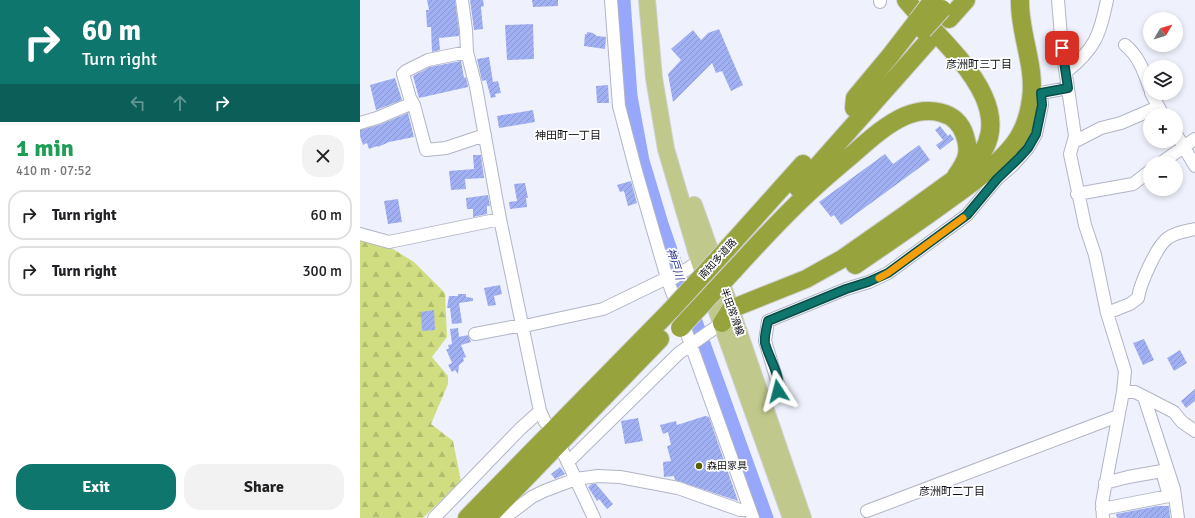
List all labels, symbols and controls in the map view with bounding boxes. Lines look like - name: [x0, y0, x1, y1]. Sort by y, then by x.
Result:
- north arrow: [1143, 12, 1183, 52]
- map controls: [1143, 12, 1183, 196]
- text: 60 m: [82, 14, 141, 48]
- icon: right: [16, 16, 68, 68]
- pin: [1045, 31, 1079, 65]
- icon: arrive: [1051, 37, 1073, 59]
- text: Turn right: [82, 48, 157, 70]
- district label: 彦洲町三丁目: [946, 58, 1012, 71]
- button: layers: [1143, 60, 1183, 100]
- icon: left: [127, 92, 149, 114]
- icon: ahead: [169, 92, 191, 114]
- icon: right: [211, 92, 233, 114]
- button: +: [1143, 108, 1183, 148]
- district label: 神田町一丁目: [535, 129, 601, 142]
- text: 1 min: [16, 133, 74, 163]
- button: close: [302, 135, 344, 177]
- button: −: [1143, 156, 1183, 196]
- text: 410 m · 07:52: [16, 163, 92, 179]
- icon: right: [18, 204, 40, 226]
- text: Turn right: [52, 206, 117, 224]
- text: 60 m: [311, 206, 342, 224]
- street label: 南知多道路: [697, 236, 739, 282]
- water label: 神戸川: [664, 246, 687, 283]
- icon: right: [18, 260, 40, 282]
- text: Turn right: [52, 262, 117, 280]
- text: 300 m: [302, 262, 342, 280]
- street label: 半田常滑線: [718, 286, 746, 338]
- position arrow: [757, 370, 799, 412]
- place label: 森田家具: [707, 460, 747, 472]
- marker: 森田家具: [694, 461, 704, 471]
- button: Exit: [16, 464, 176, 510]
- button: Share: [184, 464, 344, 510]
- district label: 彦洲町二丁目: [919, 485, 985, 498]

